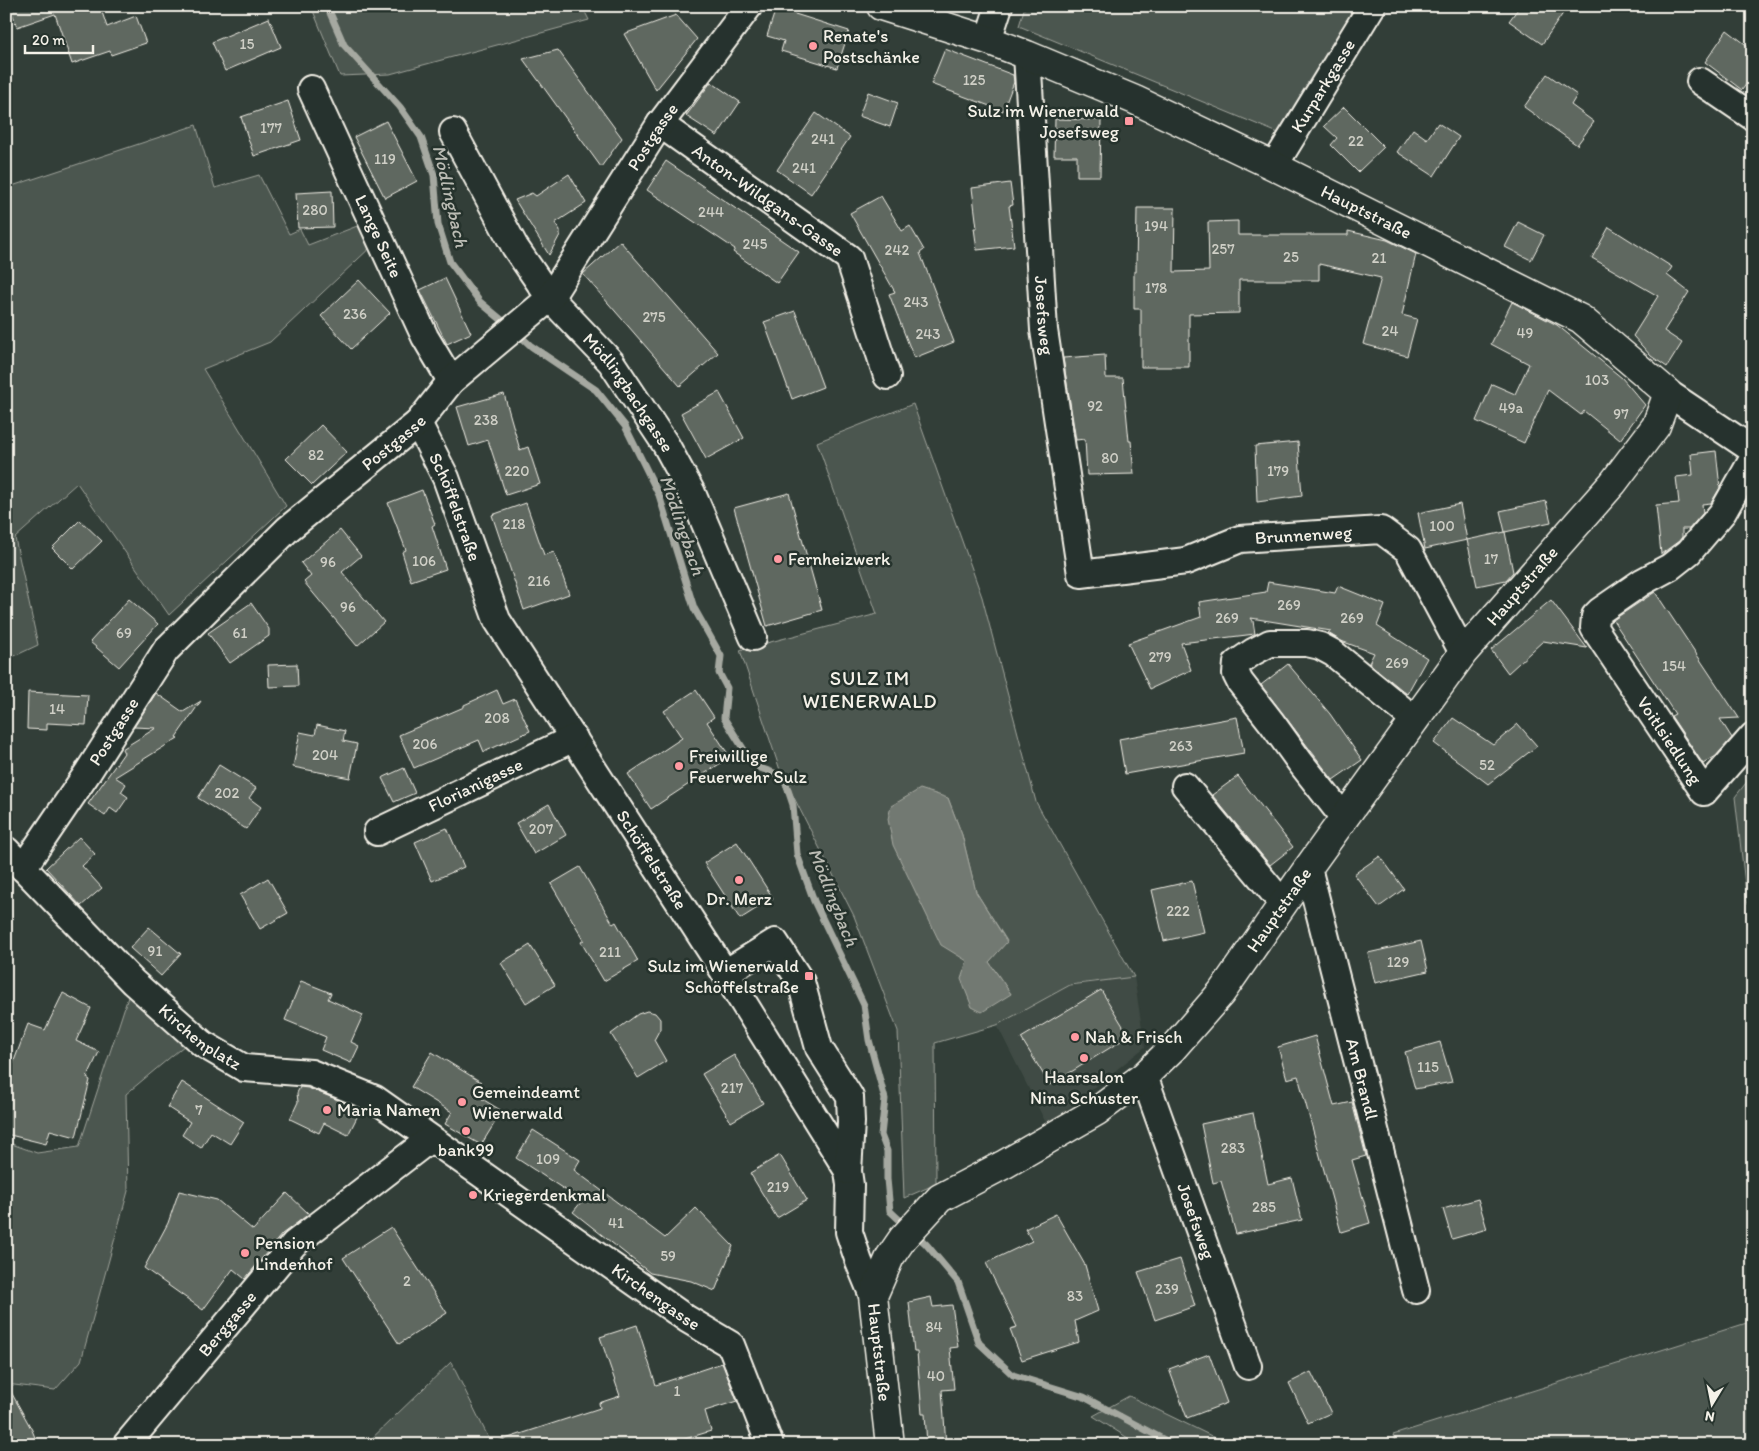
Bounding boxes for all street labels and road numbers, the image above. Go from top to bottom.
street label: Kurparkgasse [1286,35,1360,137]
street label: Postgasse [622,99,683,175]
street label: Anton-Wildgans-Gasse [688,139,848,261]
street label: Hauptstraße [1317,180,1415,244]
street label: Lange Seite [350,191,407,281]
street label: Josefsweg [1030,275,1059,357]
street label: Mödlingbachgasse [578,328,679,456]
street label: Postgasse [357,411,431,475]
street label: Schöffelstraße [424,449,486,564]
street label: Brunnenweg [1254,521,1354,549]
street label: Hauptstraße [1481,542,1563,630]
street label: Voitlsiedlung [1632,692,1707,789]
street label: Postgasse [84,693,144,770]
street label: Florianigasse [425,753,526,817]
street label: Schöffelstraße [612,806,692,914]
street label: Hauptstraße [1242,863,1316,957]
street label: Kirchenplatz [154,999,245,1075]
street label: Am Brandl [1341,1036,1383,1123]
street label: Josefsweg [1172,1180,1220,1263]
street label: Kirchengasse [607,1258,704,1335]
street label: Berggasse [193,1286,261,1361]
street label: Hauptstraße [863,1302,896,1403]

